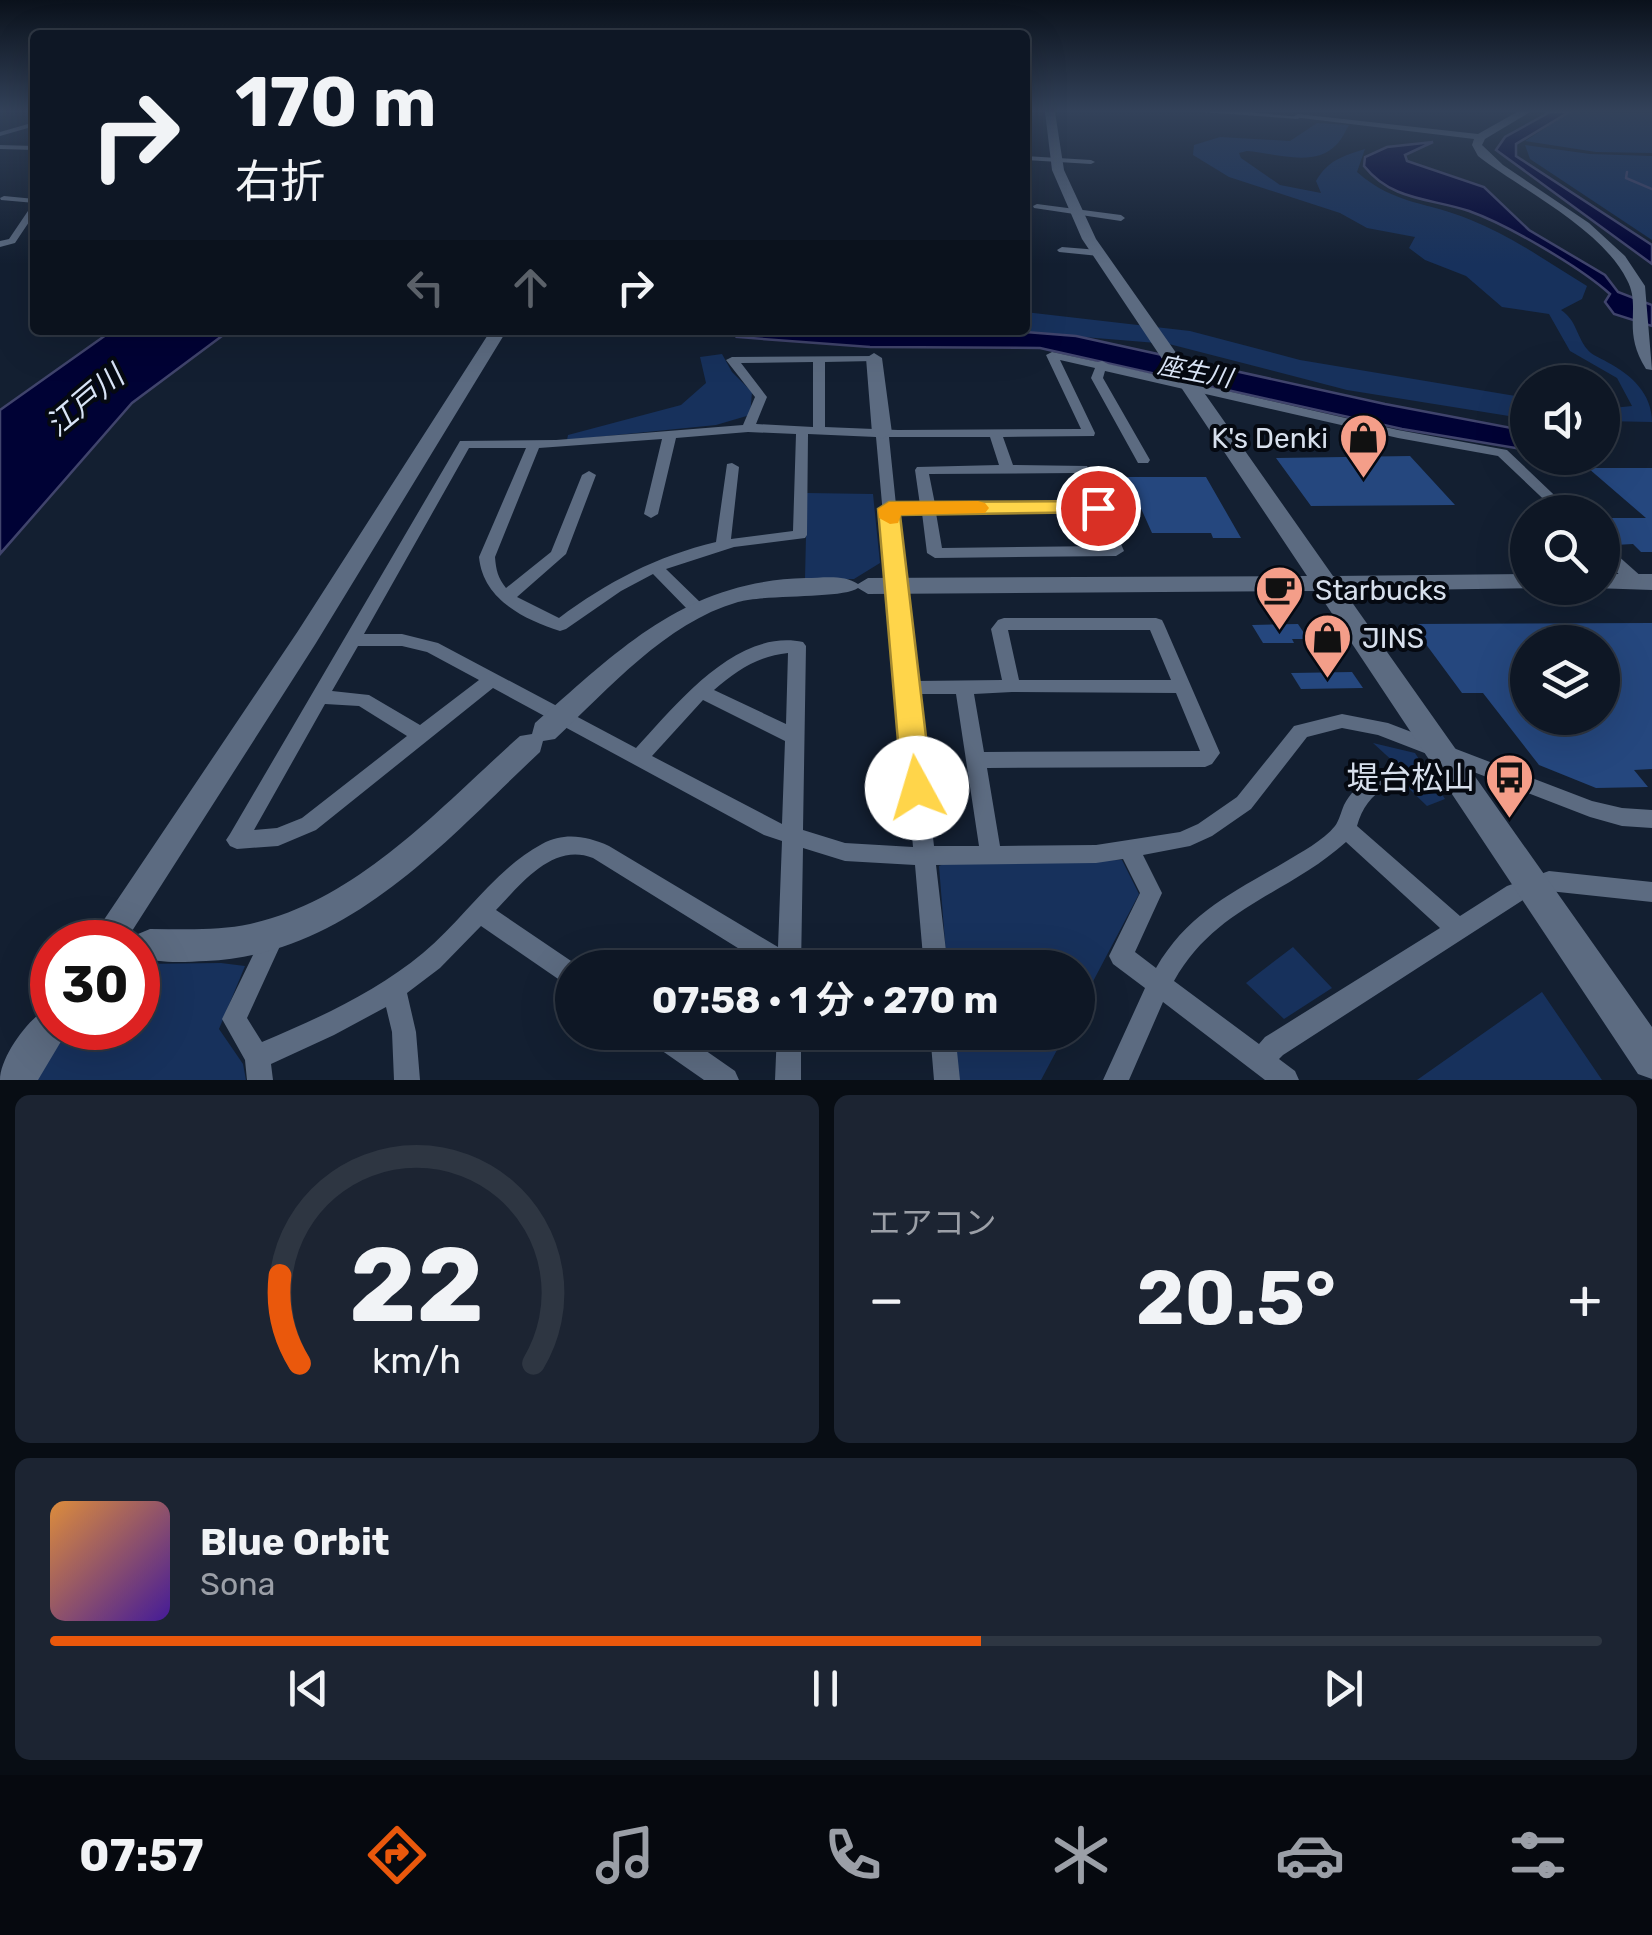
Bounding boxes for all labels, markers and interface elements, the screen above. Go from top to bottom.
text: 170 m [235,61,437,144]
icon: right [70,70,200,200]
text: 右折 [235,155,325,208]
icon: left [398,260,453,315]
icon: ahead [503,260,558,315]
icon: right [608,260,663,315]
water label: 座生川 [1155,350,1237,393]
water label: 江戸川 [39,356,133,444]
map controls [1510,365,1620,735]
button: sound [1510,365,1620,475]
shop icon: K's Denki [1337,412,1389,480]
place label: K's Denki [1211,422,1328,455]
pin [1056,466,1141,551]
icon: arrive [1071,481,1126,536]
button: search [1510,495,1620,605]
cafe icon: Starbucks [1254,564,1306,632]
place label: Starbucks [1315,574,1447,607]
shop icon: JINS [1301,612,1353,680]
place label: JINS [1362,622,1424,655]
button: layers [1510,625,1620,735]
position arrow [865,736,969,840]
bus stop icon: 堤台松山 [1484,752,1536,820]
place label: 堤台松山 [1347,759,1475,797]
speed limit sign: 30 [30,920,160,1050]
text: 07:58 · 1 分 · 270 m [652,977,998,1023]
text: エアコン [869,1204,997,1242]
text: 22 [349,1224,484,1347]
text: 20.5° [1136,1254,1336,1343]
text: − [869,1267,904,1332]
text: + [1568,1267,1602,1332]
text: km/h [372,1340,461,1382]
text: Blue Orbit [200,1519,390,1565]
text: Sona [200,1565,275,1603]
icon: previous [281,1661,336,1716]
icon: pause [798,1661,853,1716]
icon: next [1316,1661,1371,1716]
icon: directions [362,1820,432,1890]
icon: music [590,1820,660,1890]
icon: phone [818,1820,888,1890]
icon: climate [1046,1820,1116,1890]
icon: car [1275,1820,1345,1890]
icon: filters [1503,1820,1573,1890]
text: 07:57 [79,1829,204,1882]

